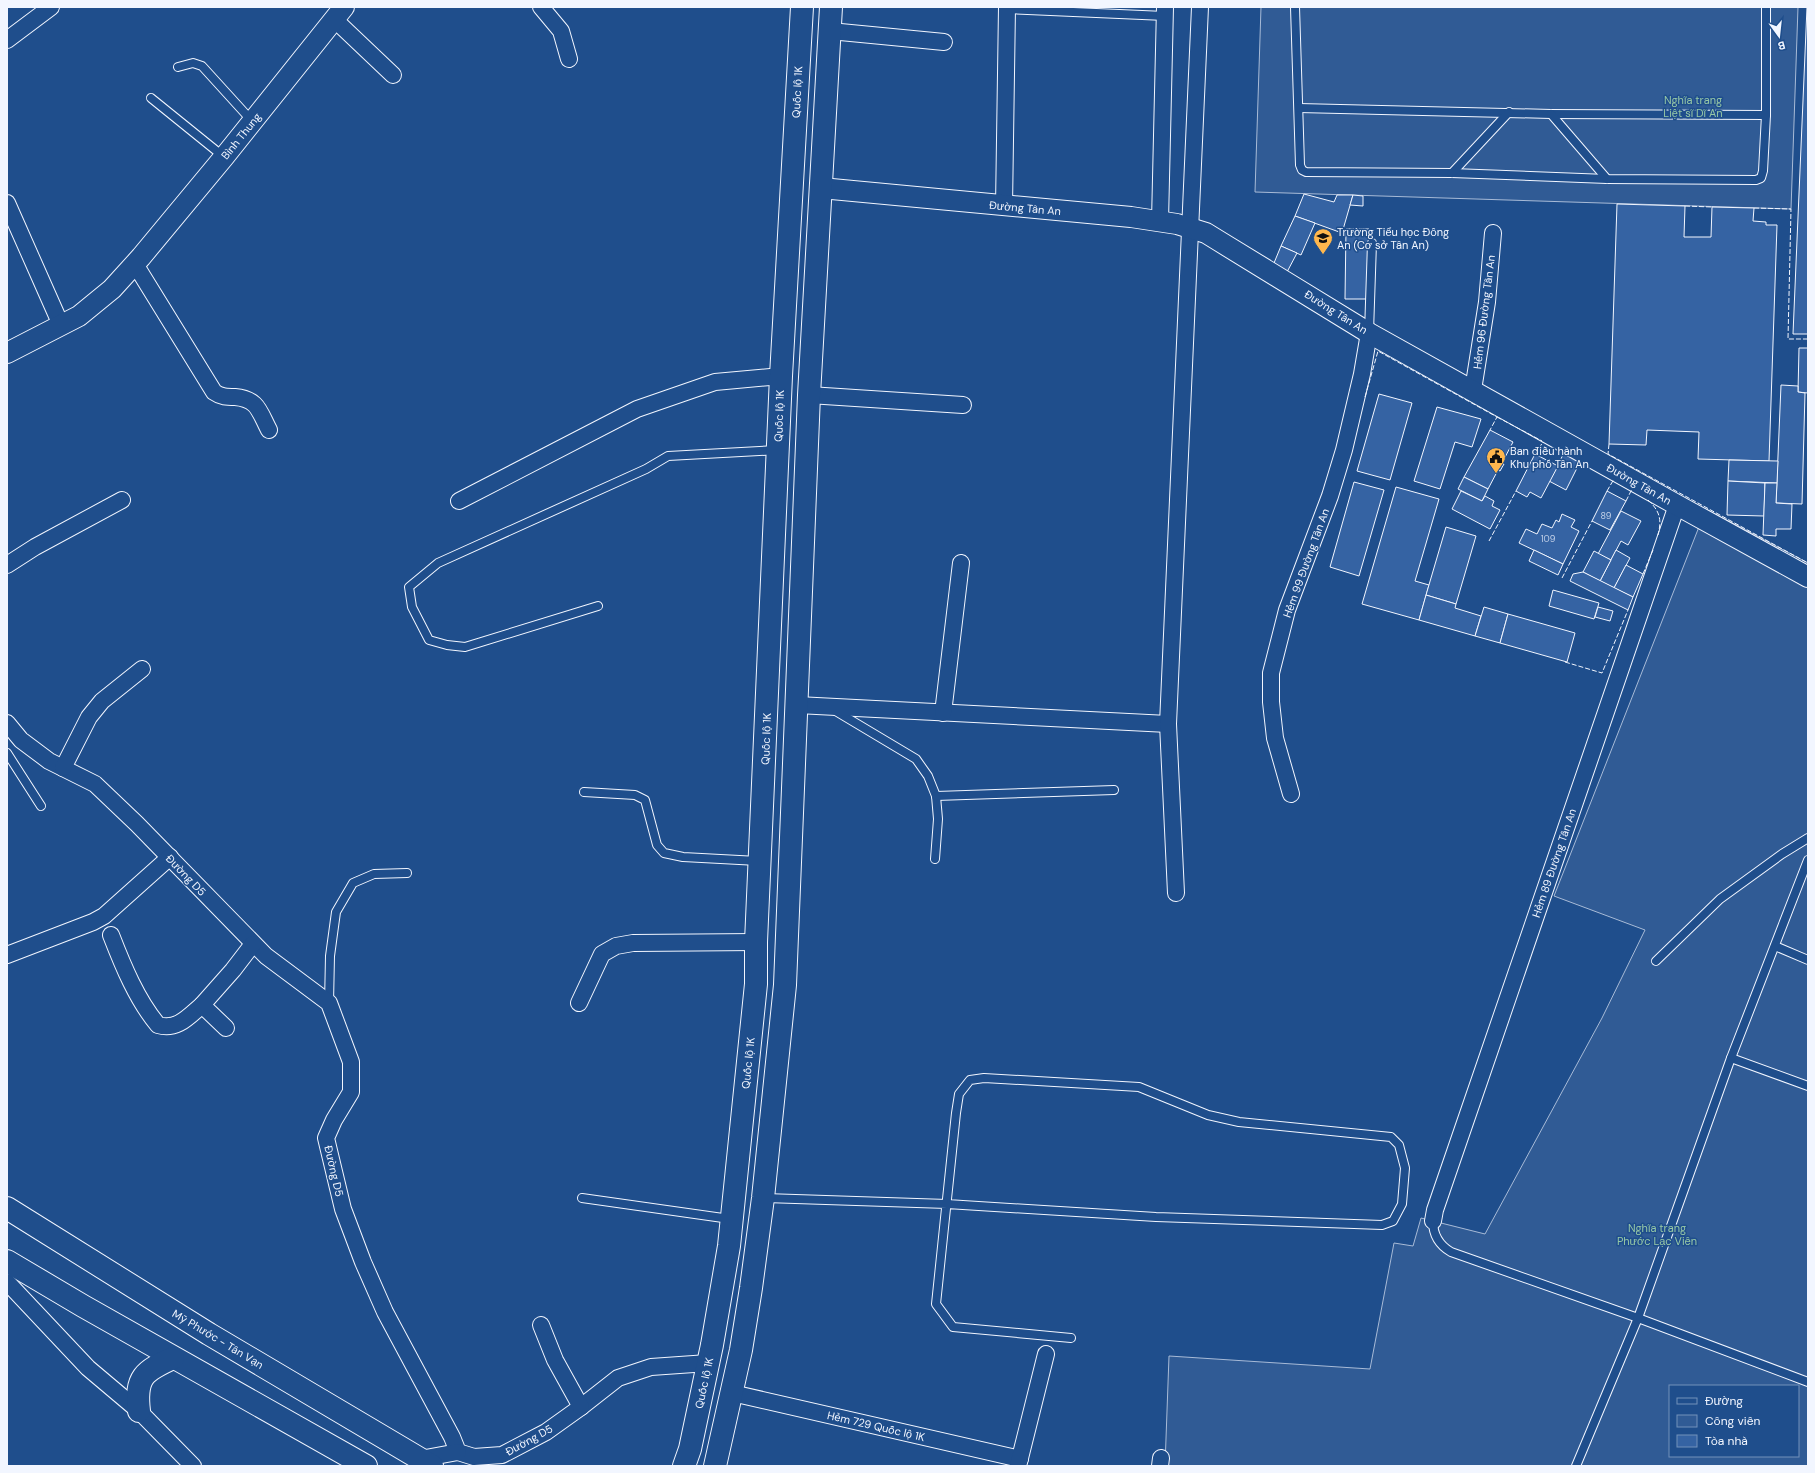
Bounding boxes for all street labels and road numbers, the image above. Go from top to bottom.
street label: Quốc lộ 1K [789,65,805,118]
street label: Bình Thung [218,110,264,162]
street label: Đường Tân An [989,198,1061,218]
street label: Hẻm 96 Đường Tân An [1470,254,1498,370]
street label: Đường Tân An [1302,287,1370,337]
street label: Quốc lộ 1K [771,389,787,442]
street label: Đường Tân An [1604,460,1674,508]
street label: Hẻm 99 Đường Tân An [1280,507,1332,619]
street label: Quốc lộ 1K [758,712,774,765]
street label: Hẻm 89 Đường Tân An [1529,807,1579,919]
street label: Đường D5 [163,851,209,899]
street label: Quốc lộ 1K [738,1036,758,1090]
street label: Đường D5 [321,1144,347,1198]
street label: Mỹ Phước - Tân Vạn [170,1306,266,1372]
street label: Quốc lộ 1K [692,1356,716,1410]
street label: Hẻm 729 Quốc lộ 1K [826,1408,927,1444]
street label: Đường D5 [503,1421,555,1459]

